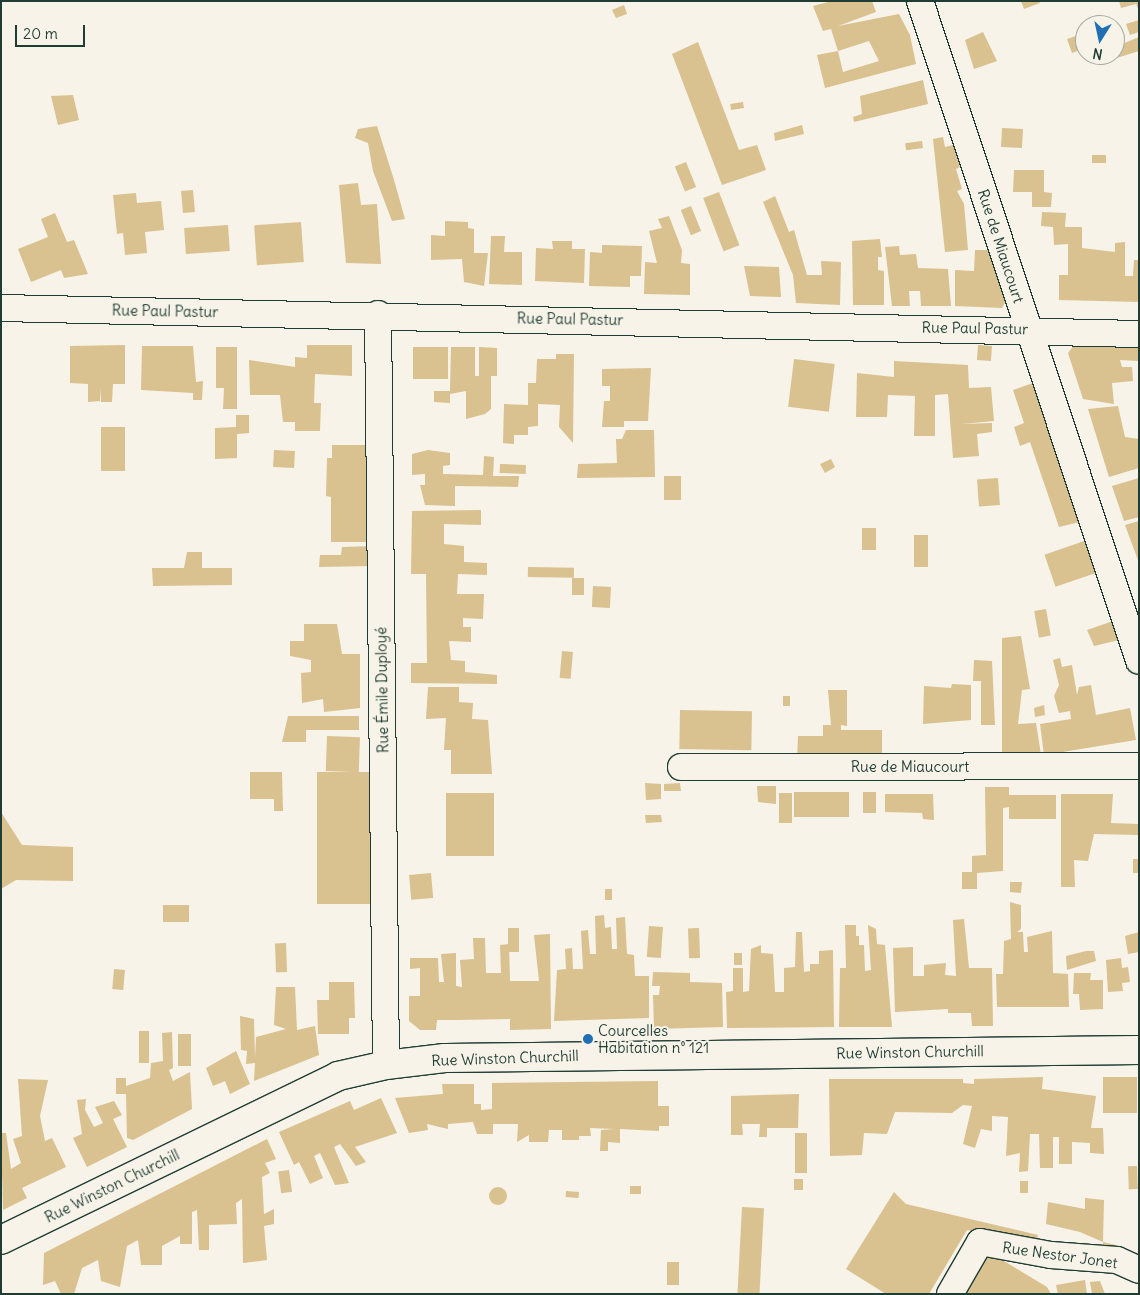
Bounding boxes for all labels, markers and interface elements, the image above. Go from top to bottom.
scale bar [18,15,88,47]
north arrow [1075,15,1125,65]
text: 20 m [23,24,58,43]
text: N [1091,44,1104,63]
street label: Rue de Miaucourt [974,187,1028,305]
street label: Rue Paul Pastur [112,301,218,321]
street label: Rue Paul Pastur [517,309,623,329]
street label: Rue Paul Pastur [922,318,1028,338]
street label: Rue Émile Duployé [372,627,392,753]
street label: Rue de Miaucourt [851,758,969,776]
place label: Courcelles Habitation n° 121 [598,1021,709,1056]
marker: Courcelles Habitation n° 121 [582,1033,594,1045]
street label: Rue Winston Churchill [836,1042,984,1062]
street label: Rue Winston Churchill [431,1046,579,1070]
street label: Rue Winston Churchill [42,1146,182,1226]
street label: Rue Nestor Jonet [1001,1238,1119,1272]

